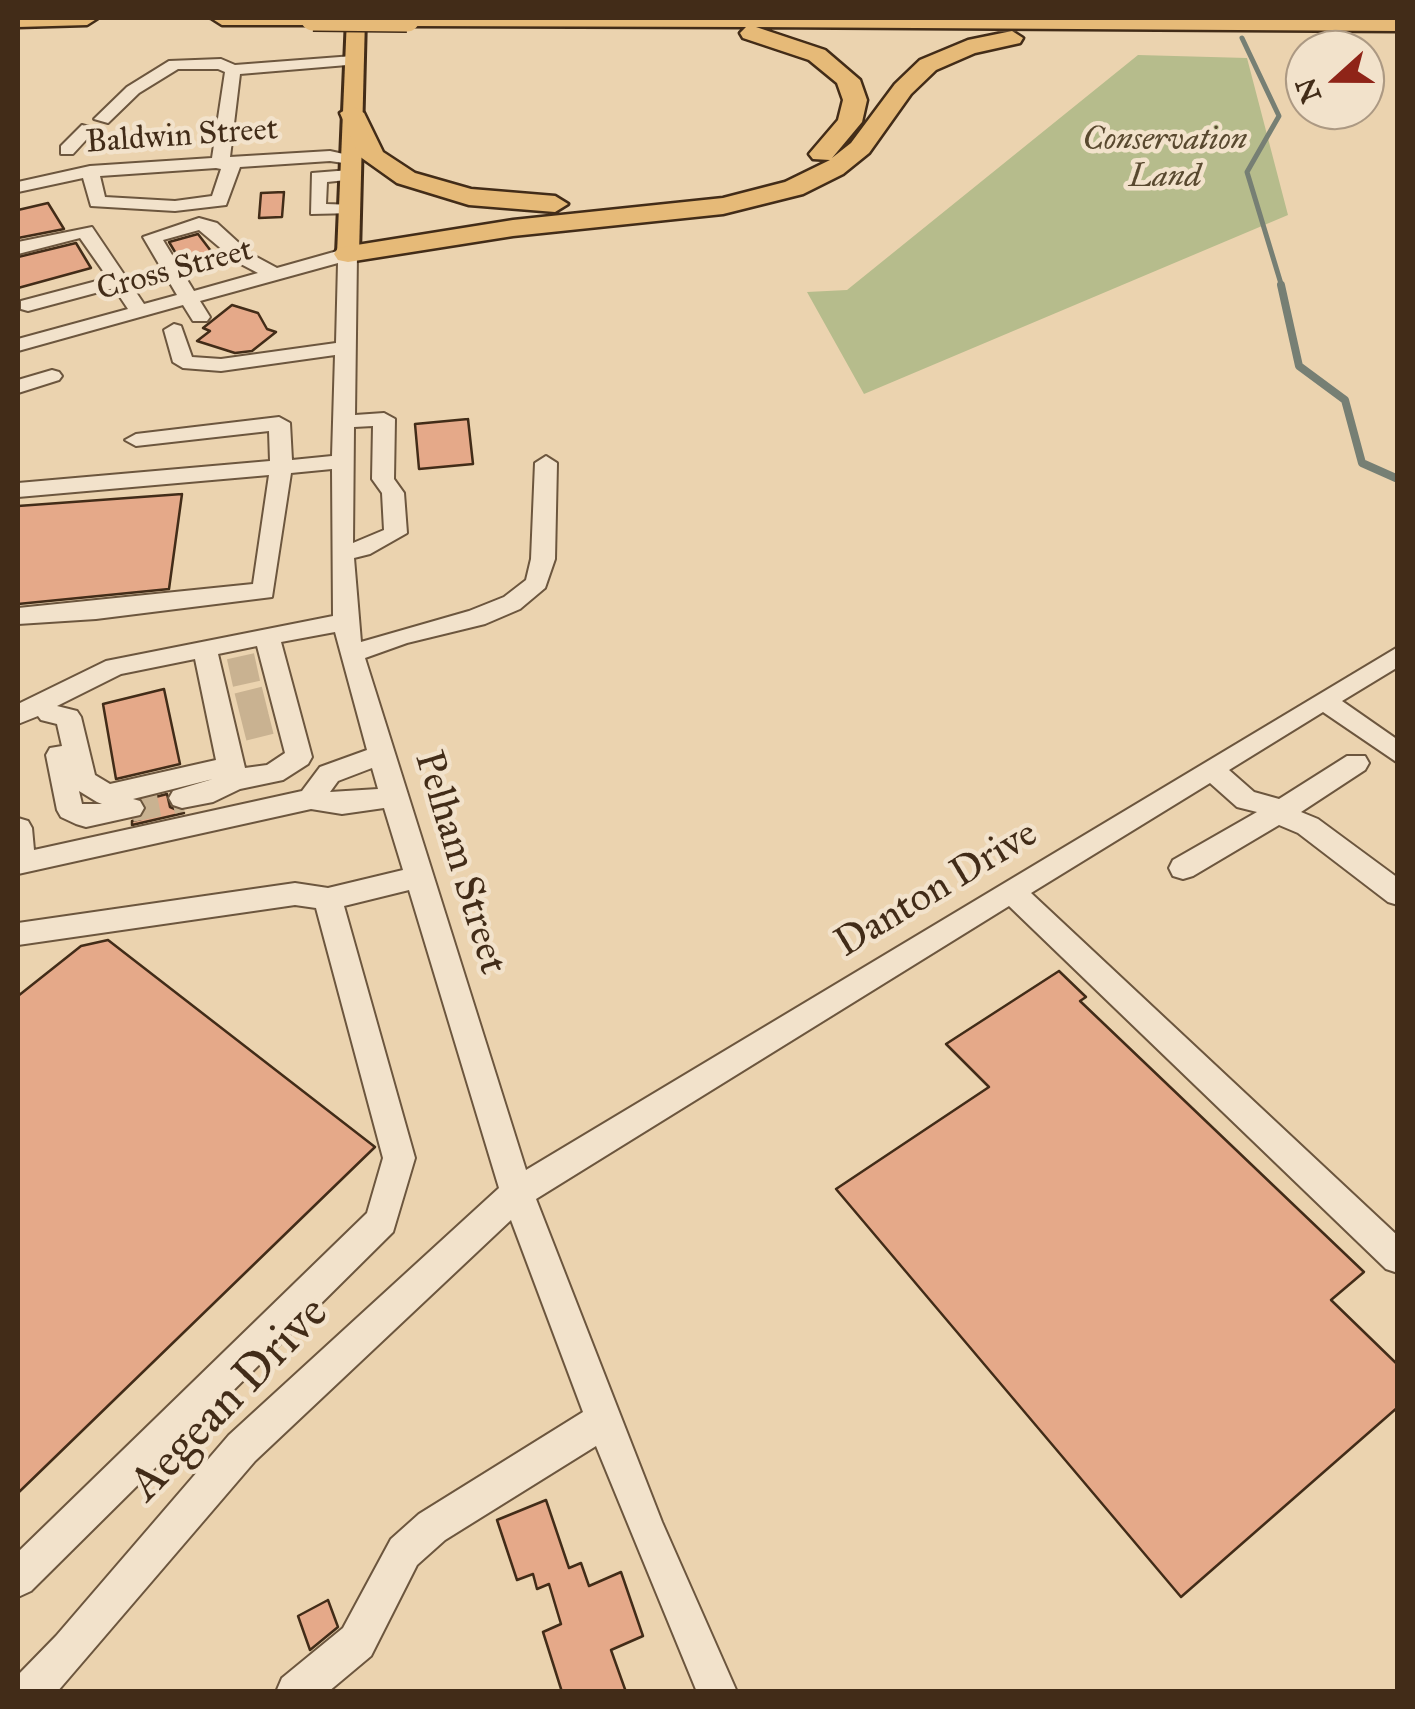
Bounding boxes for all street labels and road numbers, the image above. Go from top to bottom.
street label: Baldwin Street [85,111,279,163]
street label: Cross Street [93,232,257,310]
street label: Pelham Street [402,746,516,980]
street label: Danton Drive [827,811,1047,969]
street label: Aegean Drive [118,1286,342,1514]

